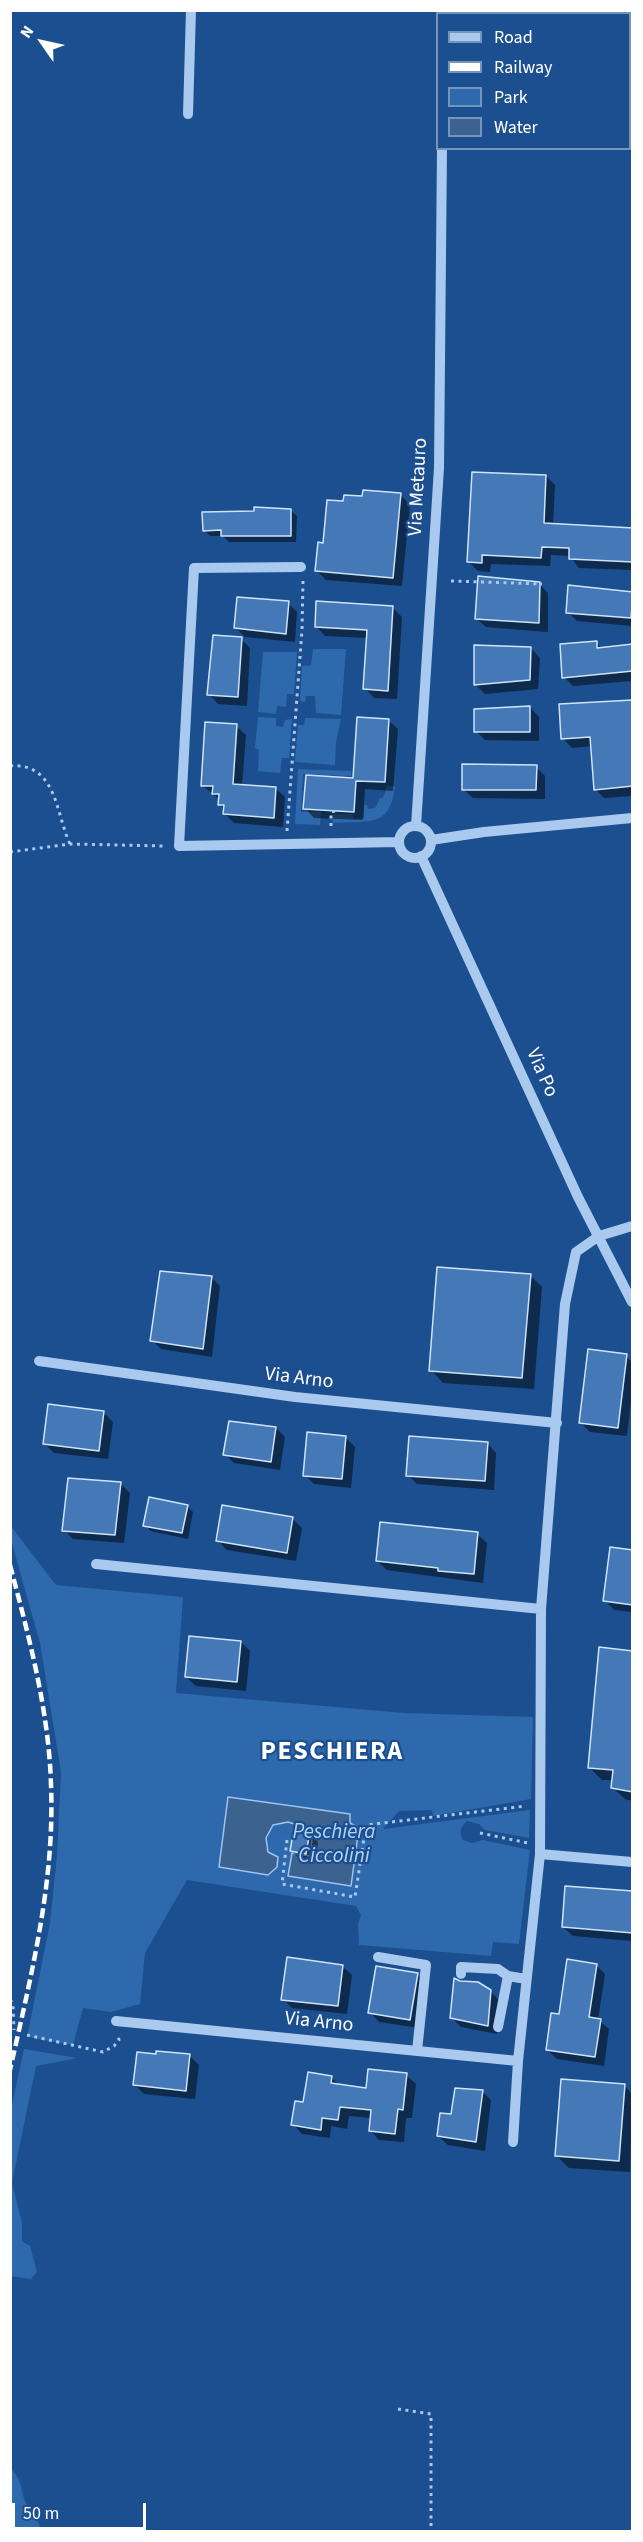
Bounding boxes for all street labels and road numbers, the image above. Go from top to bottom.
street label: Via Metauro [404,437,434,537]
street label: Via Po [520,1045,562,1101]
street label: Via Arno [263,1363,335,1395]
street label: Via Arno [283,2007,355,2039]

